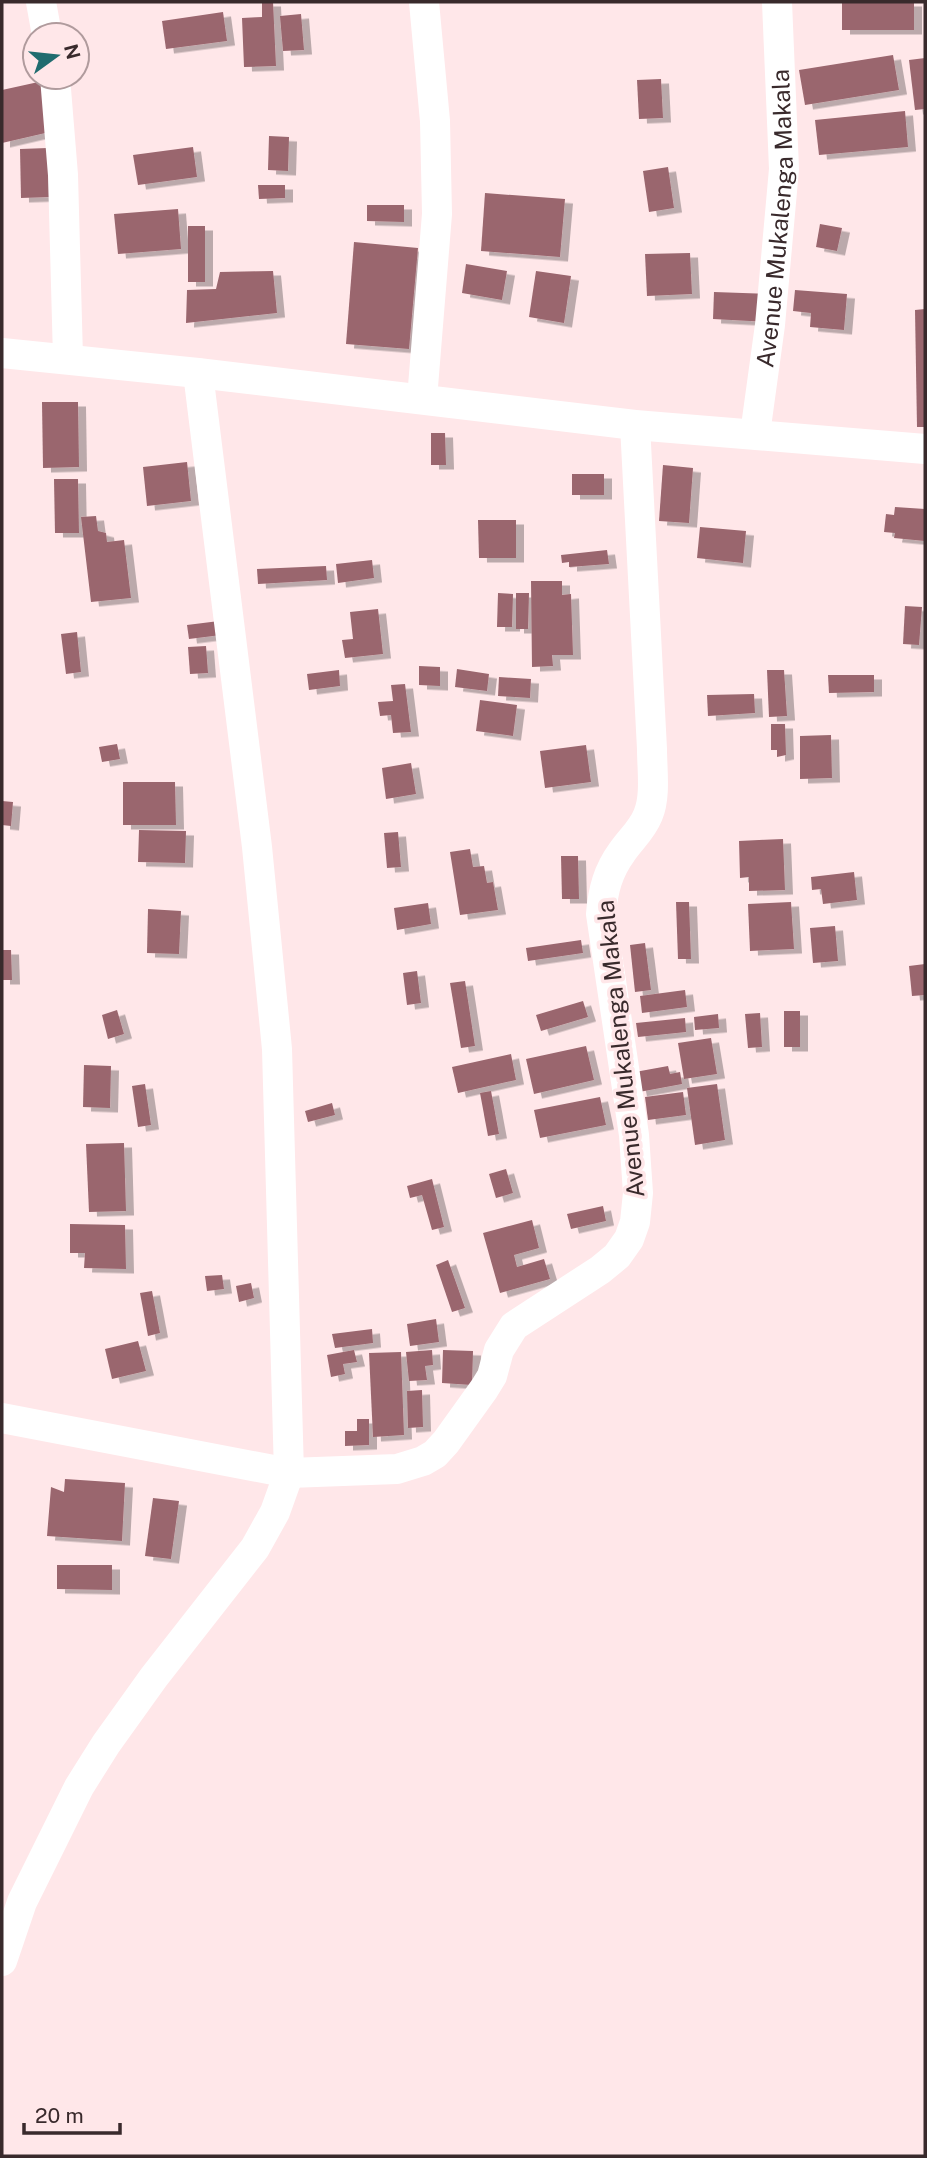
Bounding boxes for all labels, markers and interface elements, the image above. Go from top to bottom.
north arrow [21,21,91,91]
text: N [60,42,85,62]
street label: Avenue Mukalenga Makala [750,69,798,369]
street label: Avenue Mukalenga Makala [590,899,650,1199]
scale bar [24,2092,121,2136]
text: 20 m [35,2103,84,2128]

